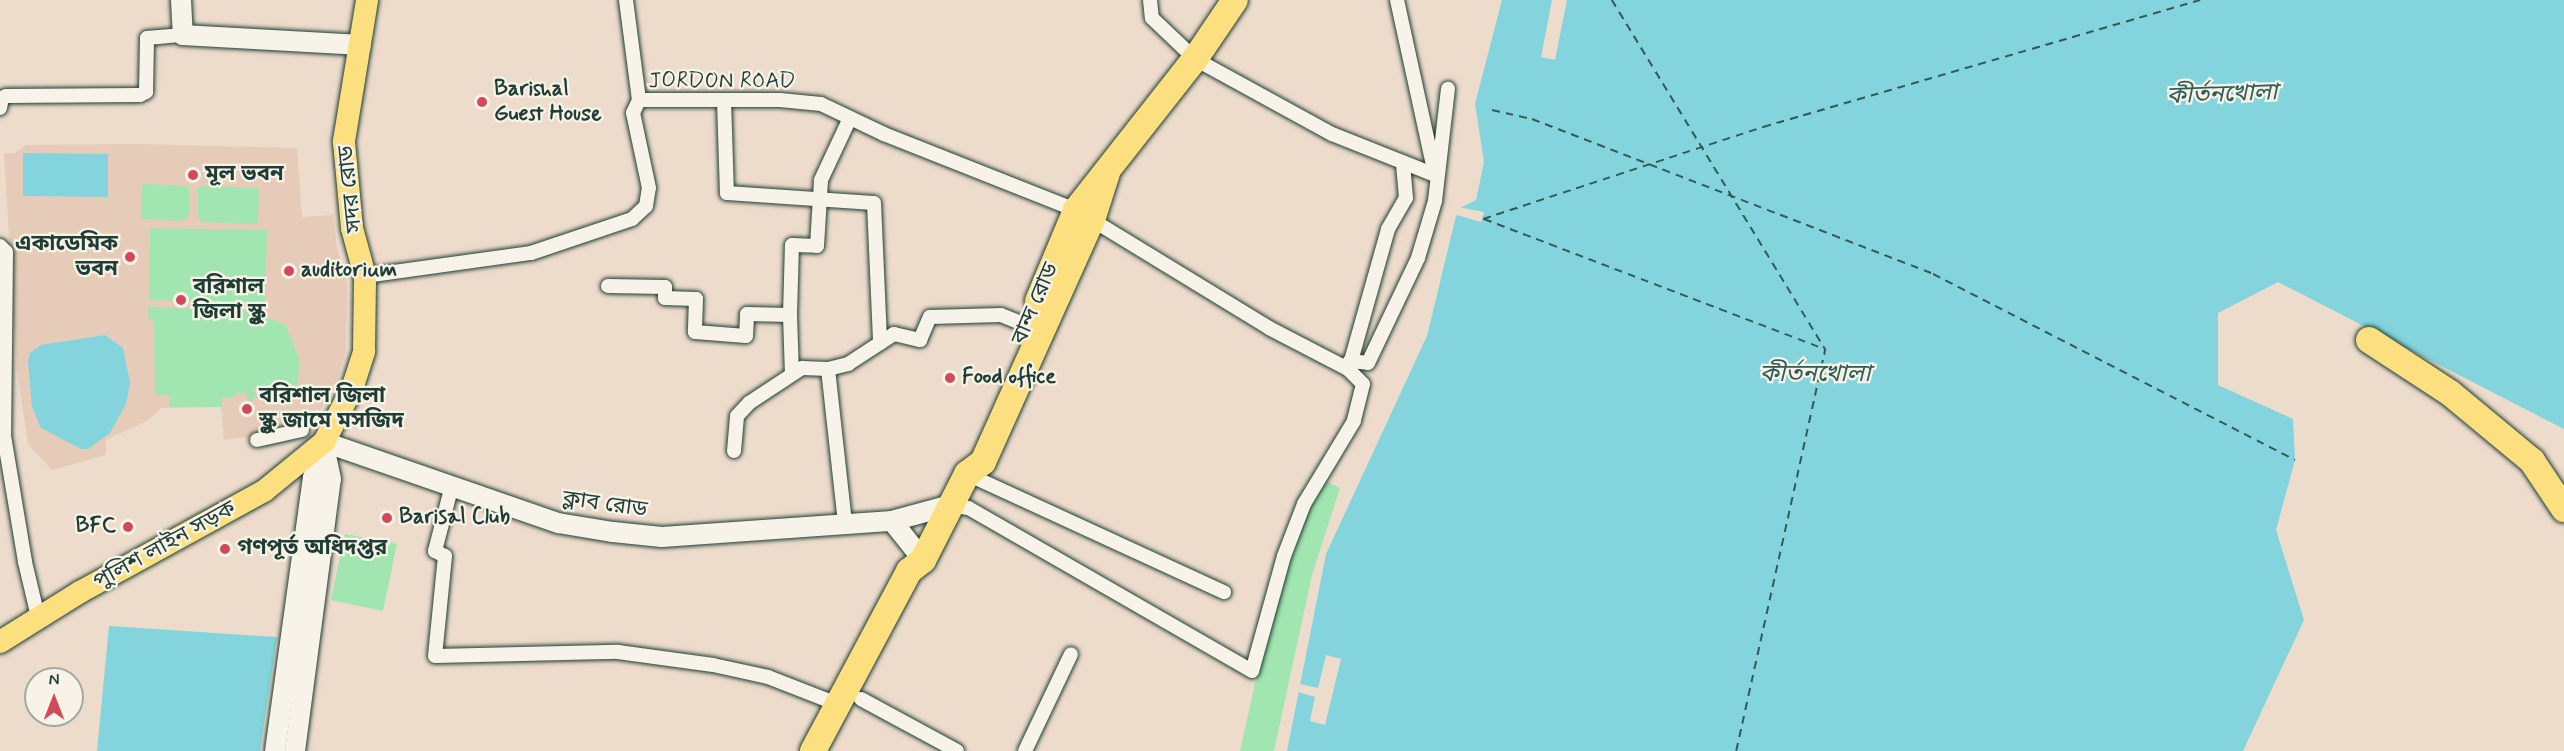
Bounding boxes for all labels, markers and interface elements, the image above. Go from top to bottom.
street label: JORDON ROAD [649,69,795,95]
place label: Barishal Guest House [494,76,602,128]
water label: কীর্তনখোলা [2166,79,2278,111]
marker: Barishal Guest House [475,95,489,109]
street label: সদর রোড [333,144,369,234]
place label: মূল ভবন [205,162,284,188]
marker: মূল ভবন [186,168,200,182]
place label: একাডেমিক ভবন [15,231,118,282]
marker: একাডেমিক ভবন [123,250,137,264]
place label: auditorium [301,258,397,284]
street label: বান্দ রোড [1007,259,1065,349]
marker: auditorium [282,264,296,278]
place label: বরিশাল জিলা স্কুল [193,274,266,326]
marker: বরিশাল জিলা স্কুল [174,293,188,307]
water label: কীর্তনখোলা [1759,361,1871,389]
place label: Food office [962,365,1058,391]
marker: Food office [943,371,957,385]
place label: বরিশাল জিলা স্কুল জামে মসজিদ [259,383,404,434]
marker: বরিশাল জিলা স্কুল জামে মসজিদ [240,402,254,416]
street label: ক্লাব রোড [561,486,649,524]
street label: পুলিশ লাইন সড়ক [89,496,241,596]
place label: Barisal Club [399,505,515,531]
marker: Barisal Club [380,511,394,525]
place label: BFC [75,514,116,540]
marker: BFC [121,520,135,534]
place label: গণপূর্ত অধিদপ্তর [237,536,387,562]
marker: গণপূর্ত অধিদপ্তর [218,542,232,556]
north arrow [24,667,84,727]
text: N [49,670,59,691]

